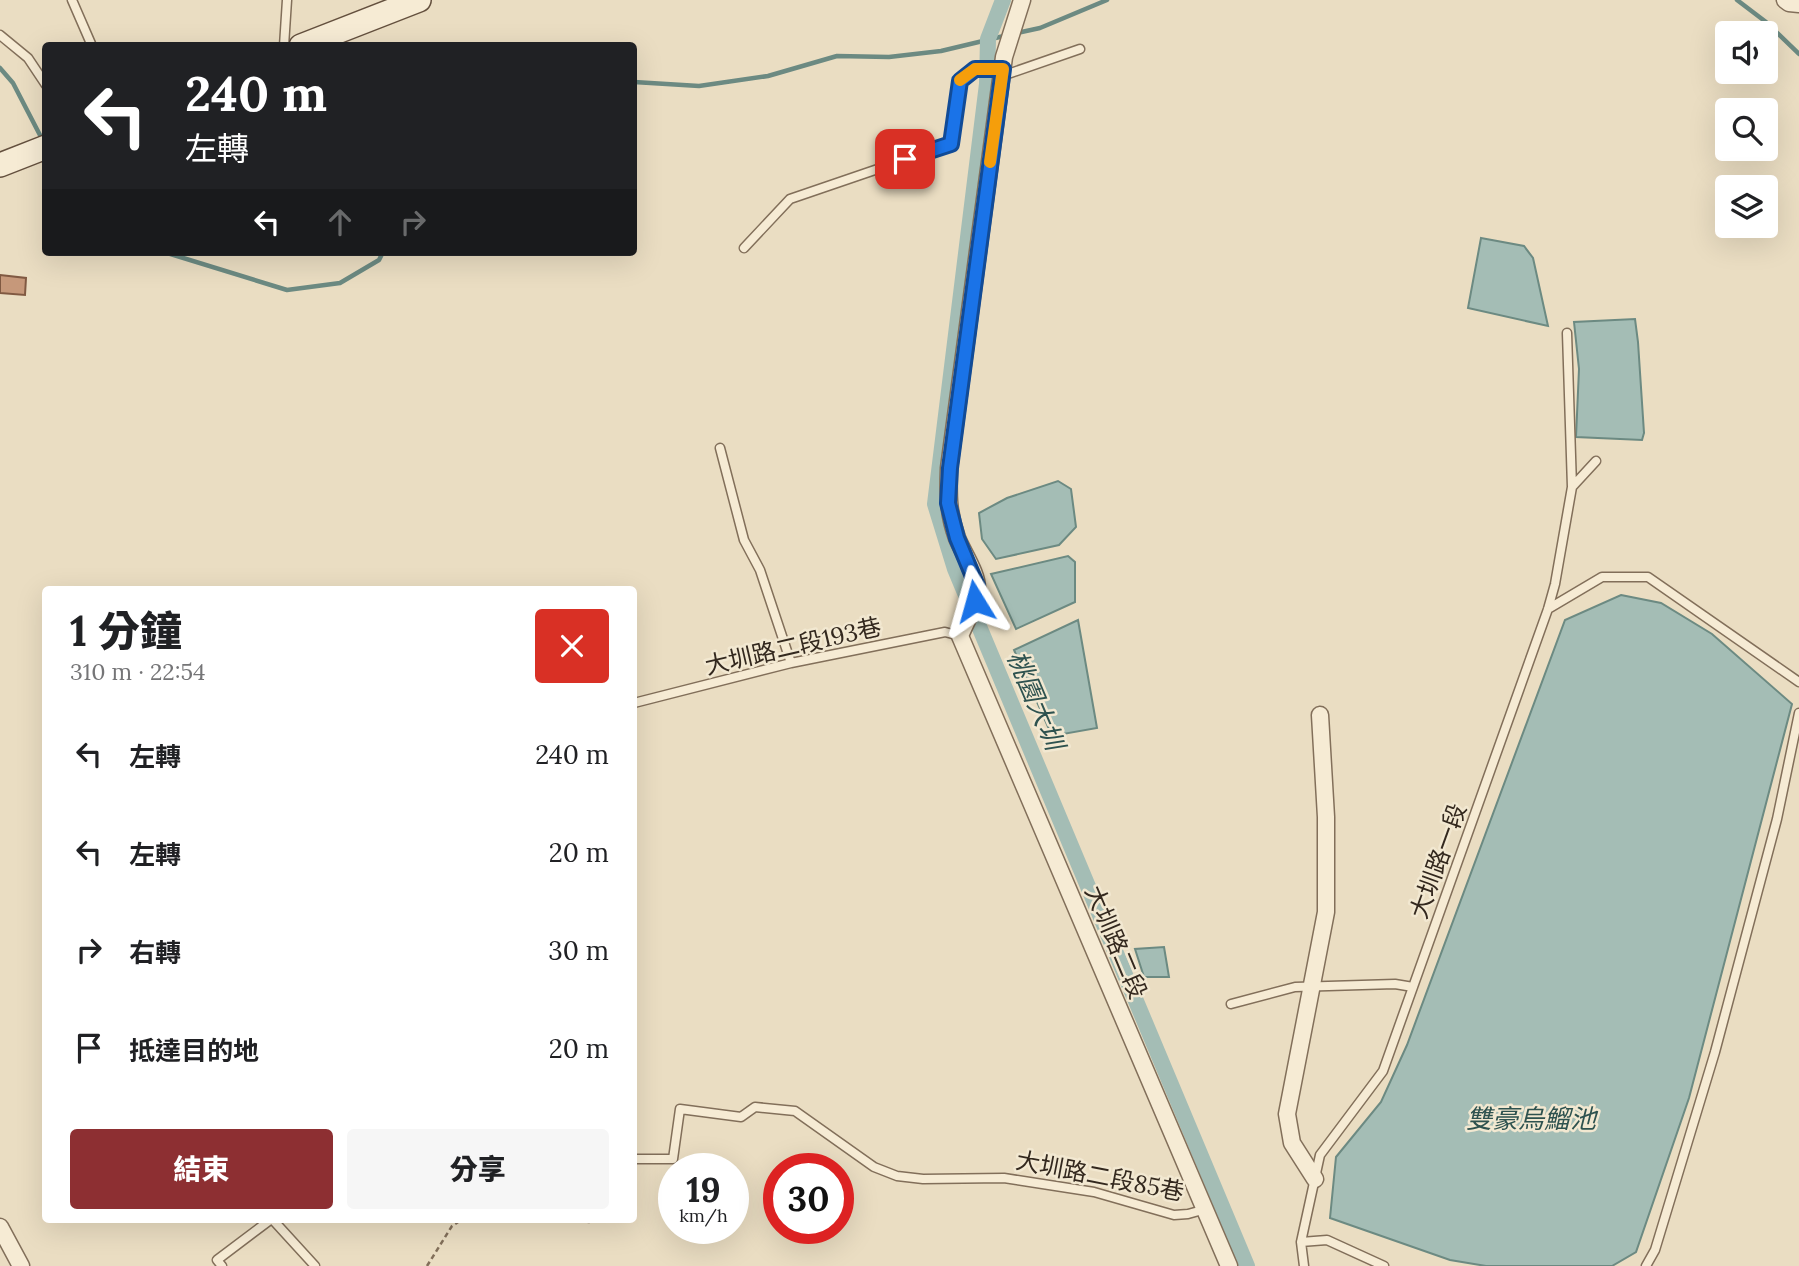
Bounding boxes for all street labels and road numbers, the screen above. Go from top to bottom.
street label: 大圳路二段193巷 [702,611,884,681]
street label: 大圳路一段 [1403,799,1473,923]
street label: 大圳路二段 [1078,881,1154,1003]
street label: 大圳路二段85巷 [1013,1145,1187,1207]

